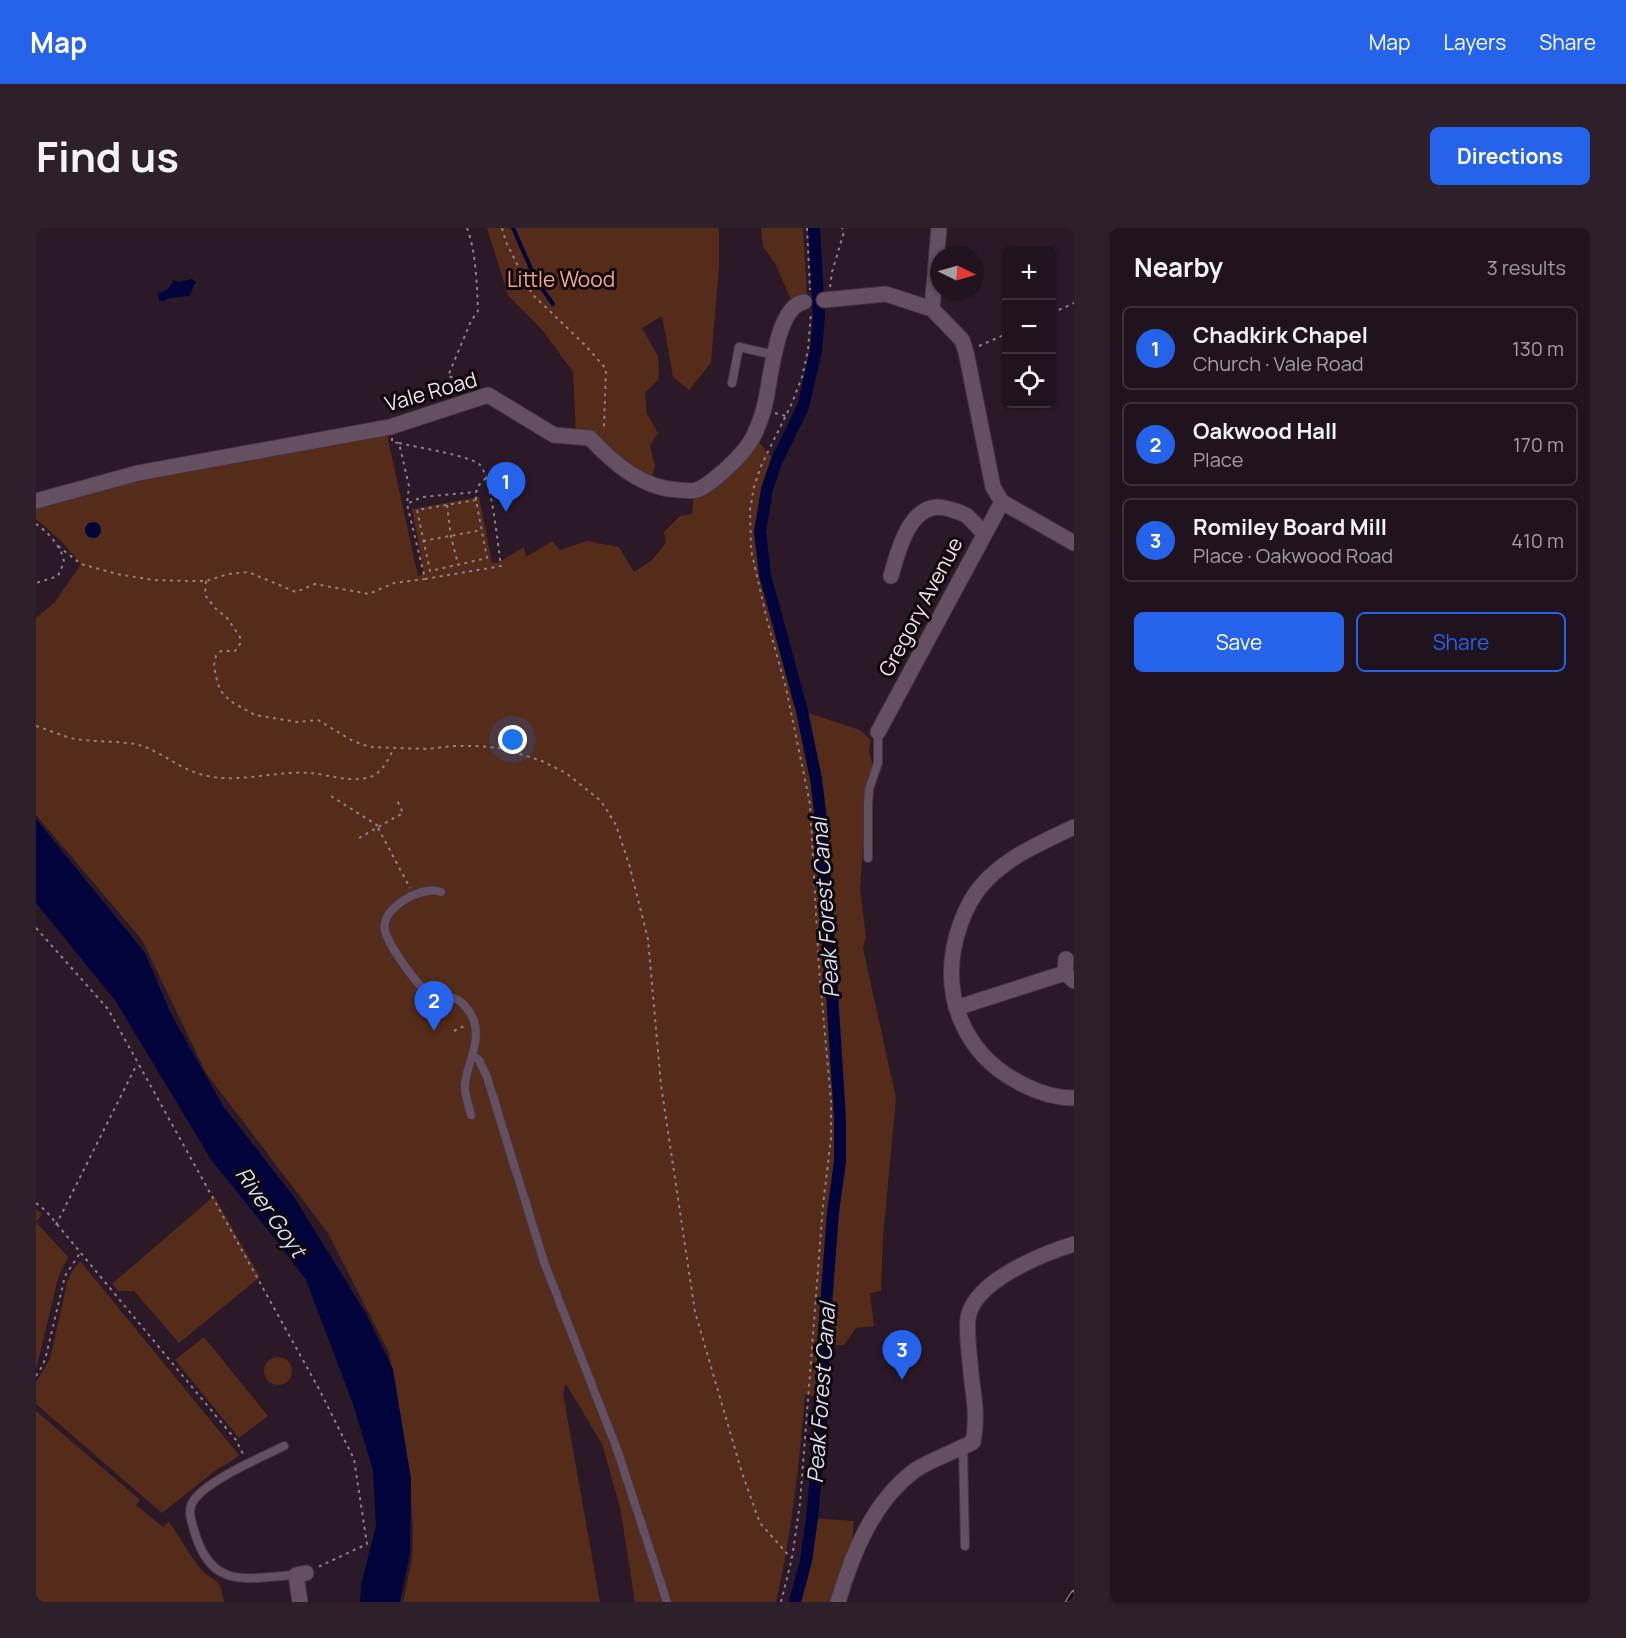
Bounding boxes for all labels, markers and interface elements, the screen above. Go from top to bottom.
text: Map [30,23,87,61]
text: Map [1369,28,1410,56]
text: Layers [1443,28,1506,56]
text: Share [1539,28,1596,56]
text: Find us [36,127,179,185]
button: Directions [1430,127,1590,185]
north arrow [930,246,984,300]
map controls [1002,246,1056,408]
button: + [1002,246,1056,300]
text: Nearby [1134,249,1223,285]
text: 3 results [1487,254,1566,281]
park label: Little Wood [507,265,615,293]
button: − [1002,300,1056,354]
text: Chadkirk Chapel [1193,320,1368,350]
text: 1 [1151,335,1160,362]
text: 130 m [1512,335,1564,362]
text: Church · Vale Road [1193,350,1364,377]
button: locate [1002,354,1056,408]
street label: Vale Road [381,365,480,418]
text: Oakwood Hall [1193,416,1337,446]
text: 2 [1150,431,1161,458]
text: 170 m [1513,431,1564,458]
text: Place [1193,446,1243,473]
pin: 1 [486,462,526,512]
text: Romiley Board Mill [1193,512,1387,542]
text: 3 [1150,527,1161,554]
text: 410 m [1511,527,1564,554]
street label: Gregory Avenue [872,532,969,681]
text: Place · Oakwood Road [1193,542,1393,569]
button: Save [1134,612,1344,672]
button: Share [1356,612,1566,672]
your location [498,725,527,754]
water label: Peak Forest Canal [804,814,846,999]
pin: 2 [414,982,454,1031]
water label: River Goyt [229,1161,314,1265]
water label: Peak Forest Canal [800,1299,842,1484]
pin: 3 [882,1330,922,1380]

